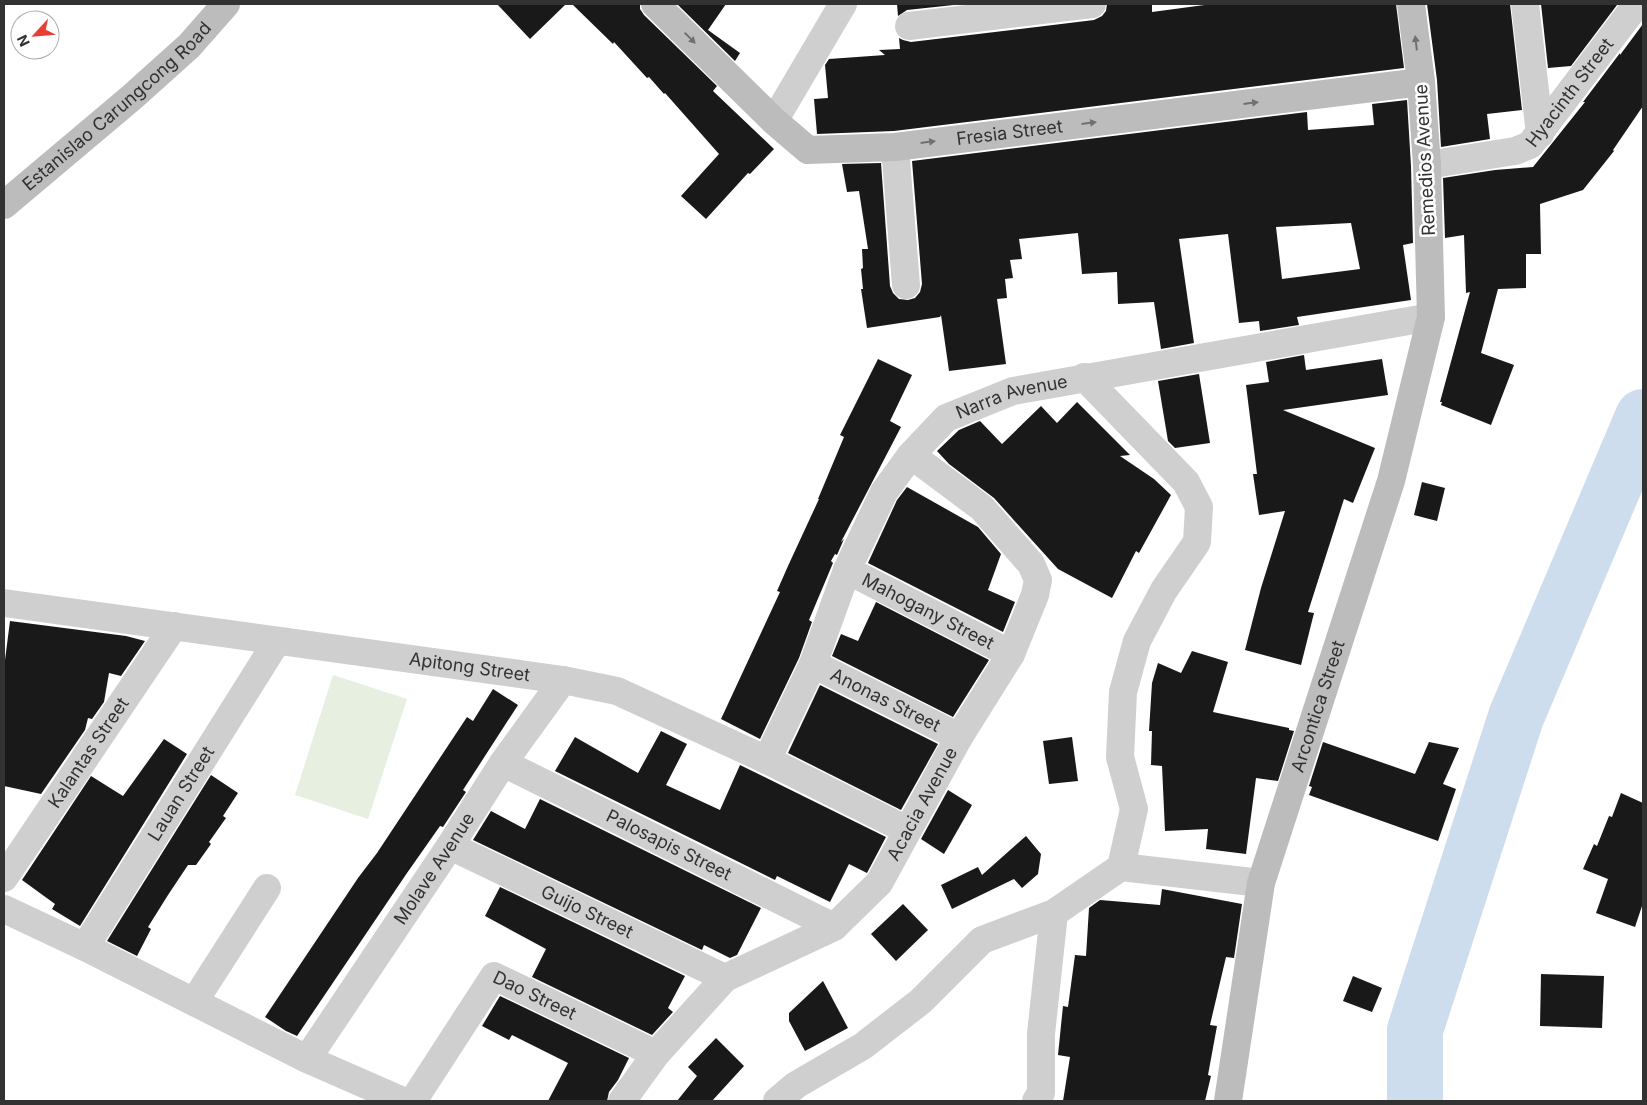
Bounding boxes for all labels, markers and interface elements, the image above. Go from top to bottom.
north arrow [10,10,60,60]
street label: Estanislao Carungcong Road [18,17,215,195]
text: N [13,32,33,49]
one-way arrow [684,32,696,44]
one-way arrow [1412,34,1420,50]
street label: Hyacinth Street [1521,34,1617,151]
street label: Remedios Avenue [1410,84,1439,236]
one-way arrow [1243,99,1259,107]
street label: Fresia Street [955,115,1064,149]
one-way arrow [1082,119,1098,127]
one-way arrow [920,138,936,146]
street label: Narra Avenue [953,371,1069,423]
street label: Mahogany Street [859,569,998,654]
street label: Arcontica Street [1286,638,1349,775]
street label: Apitong Street [408,648,532,685]
street label: Anonas Street [827,664,944,736]
street label: Kalantas Street [43,693,133,812]
street label: Lauan Street [143,742,218,845]
street label: Acacia Avenue [882,743,961,864]
street label: Palosapis Street [603,805,735,885]
street label: Molave Avenue [389,809,479,928]
street label: Guijo Street [538,880,637,942]
street label: Dao Street [490,966,580,1024]

